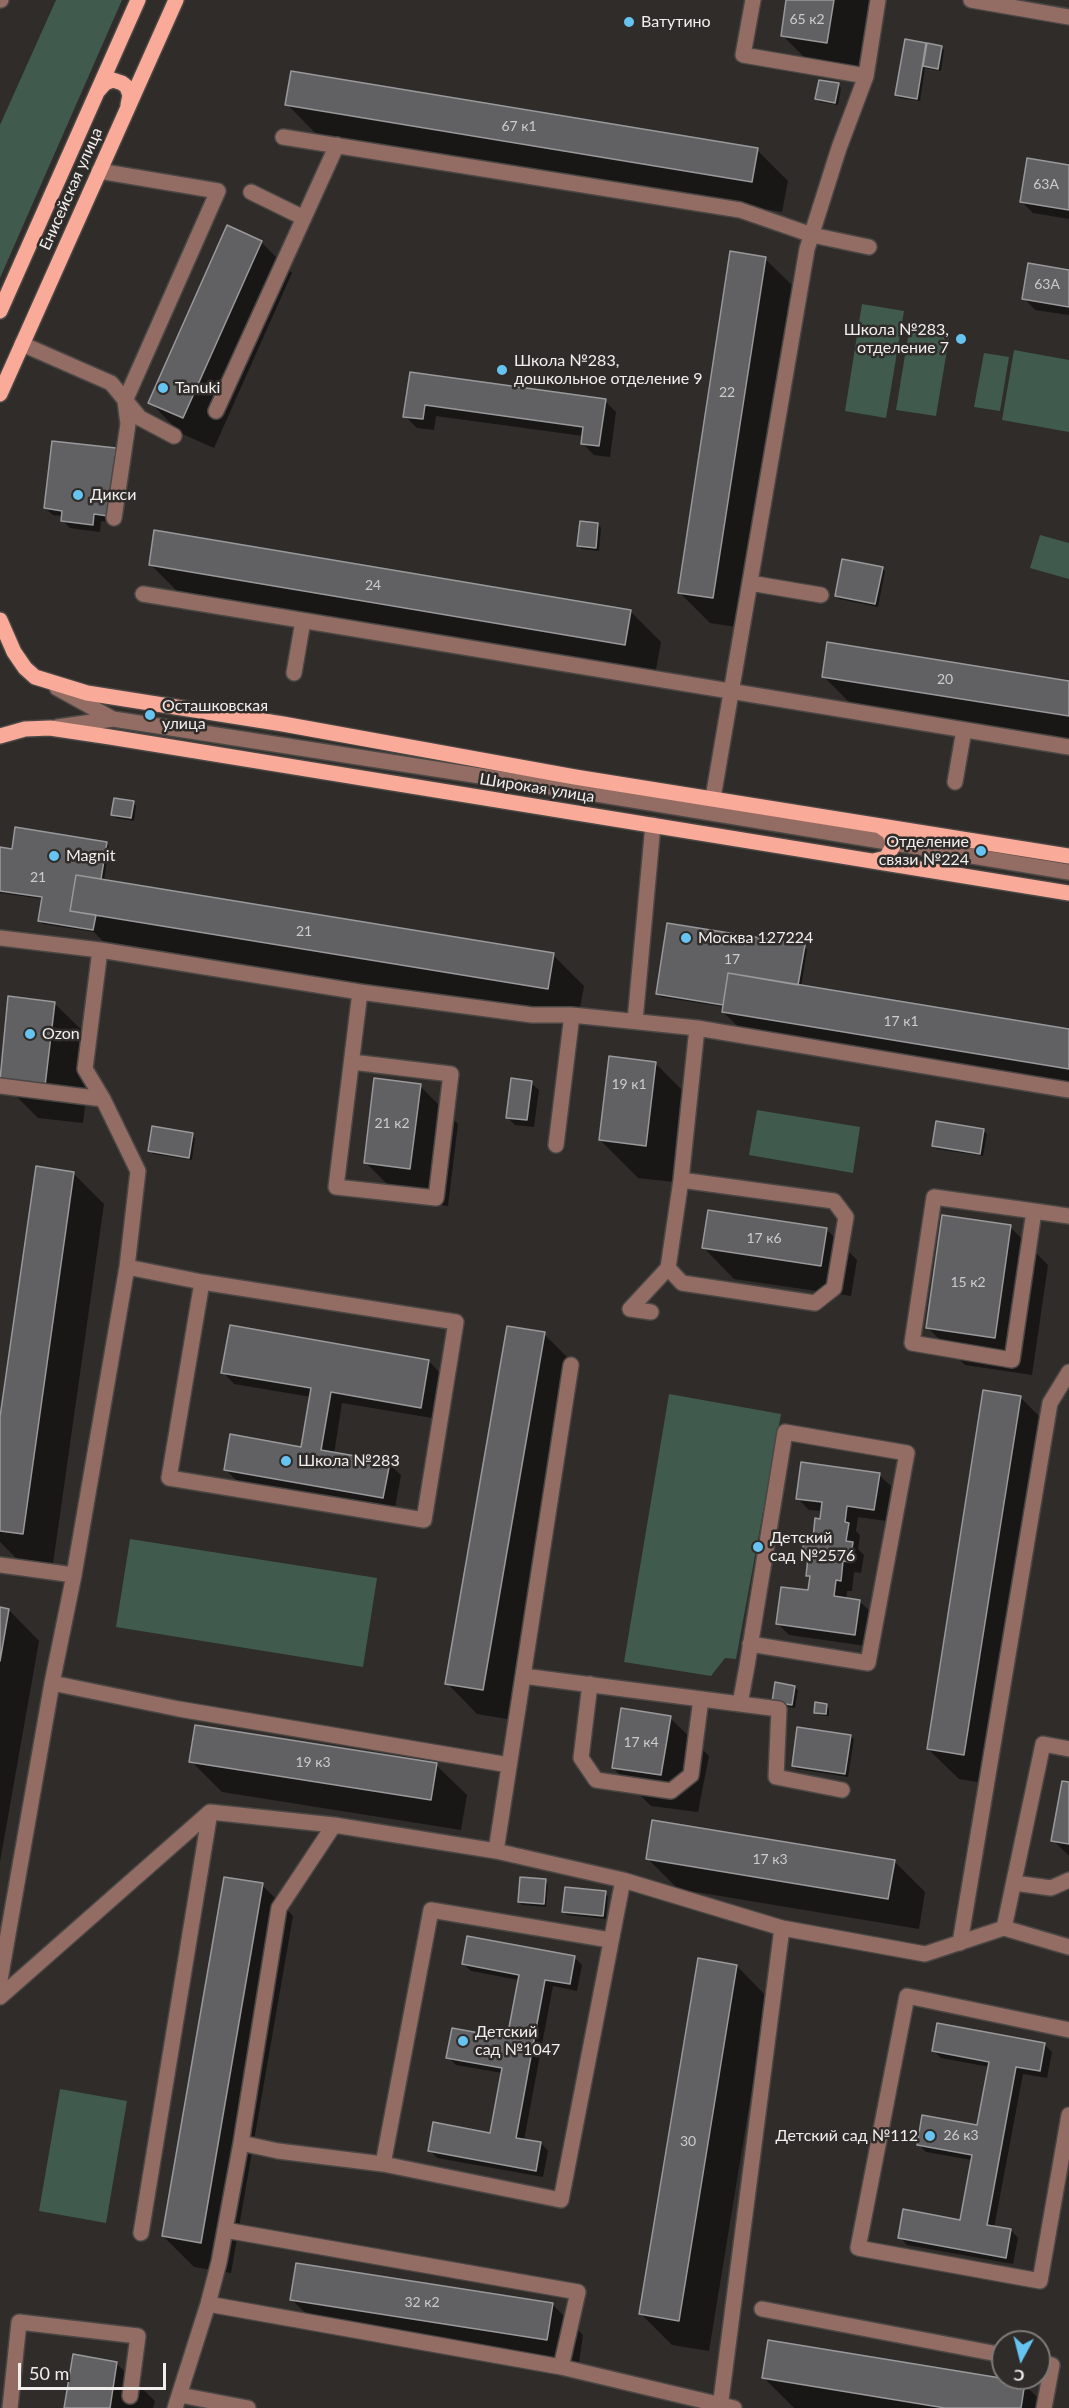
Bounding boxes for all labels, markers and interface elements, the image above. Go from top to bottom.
house number: 65 к2 [789,11,825,27]
place label: Ватутино [641,12,711,32]
marker: Ватутино [622,15,636,29]
house number: 67 к1 [501,118,537,134]
street label: Енисейская улица [35,125,107,253]
house number: 63А [1033,176,1059,192]
house number: 63А [1034,276,1060,292]
place label: Школа №283, отделение 7 [844,320,949,358]
marker: Школа №283, отделение 7 [954,332,968,346]
place label: Школа №283, дошкольное отделение 9 [514,351,702,389]
marker: Школа №283, дошкольное отделение 9 [495,363,509,377]
place label: Tanuki [175,378,220,398]
marker: Tanuki [156,381,170,395]
house number: 22 [719,384,735,400]
place label: Дикси [90,485,136,505]
marker: Дикси [71,488,85,502]
house number: 24 [365,577,381,593]
house number: 20 [937,671,953,687]
place label: Осташковская улица [162,696,268,734]
marker: Осташковская улица [143,708,157,722]
street label: Широкая улица [478,769,596,807]
place label: Отделение связи №224 [879,832,969,870]
marker: Отделение связи №224 [974,844,988,858]
place label: Magnit [66,846,115,866]
marker: Magnit [47,849,61,863]
house number: 21 [30,869,46,885]
house number: 21 [296,923,312,939]
place label: Москва 127224 [698,928,813,948]
marker: Москва 127224 [679,931,693,945]
house number: 17 [724,951,740,967]
house number: 17 к1 [883,1013,919,1029]
place label: Ozon [42,1024,80,1044]
marker: Ozon [23,1027,37,1041]
house number: 19 к1 [611,1076,647,1092]
house number: 21 к2 [374,1115,410,1131]
house number: 17 к6 [746,1230,782,1246]
house number: 15 к2 [950,1274,986,1290]
place label: Школа №283 [298,1451,400,1471]
marker: Школа №283 [279,1454,293,1468]
place label: Детский сад №2576 [770,1528,855,1566]
marker: Детский сад №2576 [751,1540,765,1554]
house number: 17 к4 [623,1734,659,1750]
house number: 19 к3 [295,1754,331,1770]
house number: 17 к3 [752,1851,788,1867]
place label: Детский сад №1047 [475,2022,560,2060]
marker: Детский сад №1047 [456,2034,470,2048]
place label: Детский сад №112 [775,2126,918,2146]
house number: 26 к3 [943,2127,979,2143]
marker: Детский сад №112 [923,2129,937,2143]
house number: 30 [680,2133,696,2149]
house number: 32 к2 [404,2294,440,2310]
north arrow [991,2330,1051,2390]
scale bar [21,2351,170,2389]
text: 50 m [29,2362,69,2384]
text: С [1013,2366,1025,2386]

